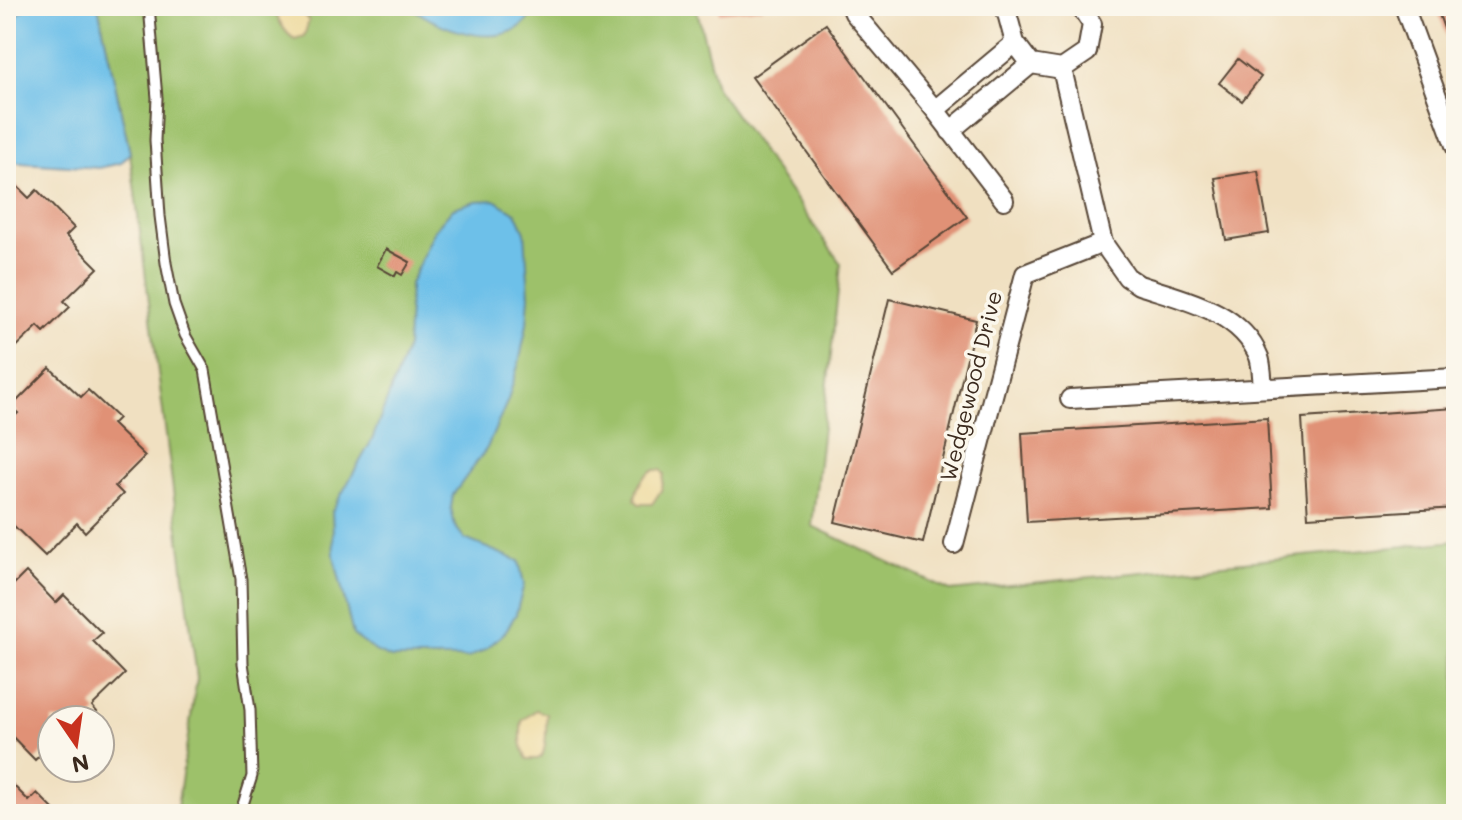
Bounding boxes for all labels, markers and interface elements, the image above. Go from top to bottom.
street label: Wedgewood Drive [933,287,1008,484]
north arrow [36,704,116,784]
text: N [69,748,92,780]

